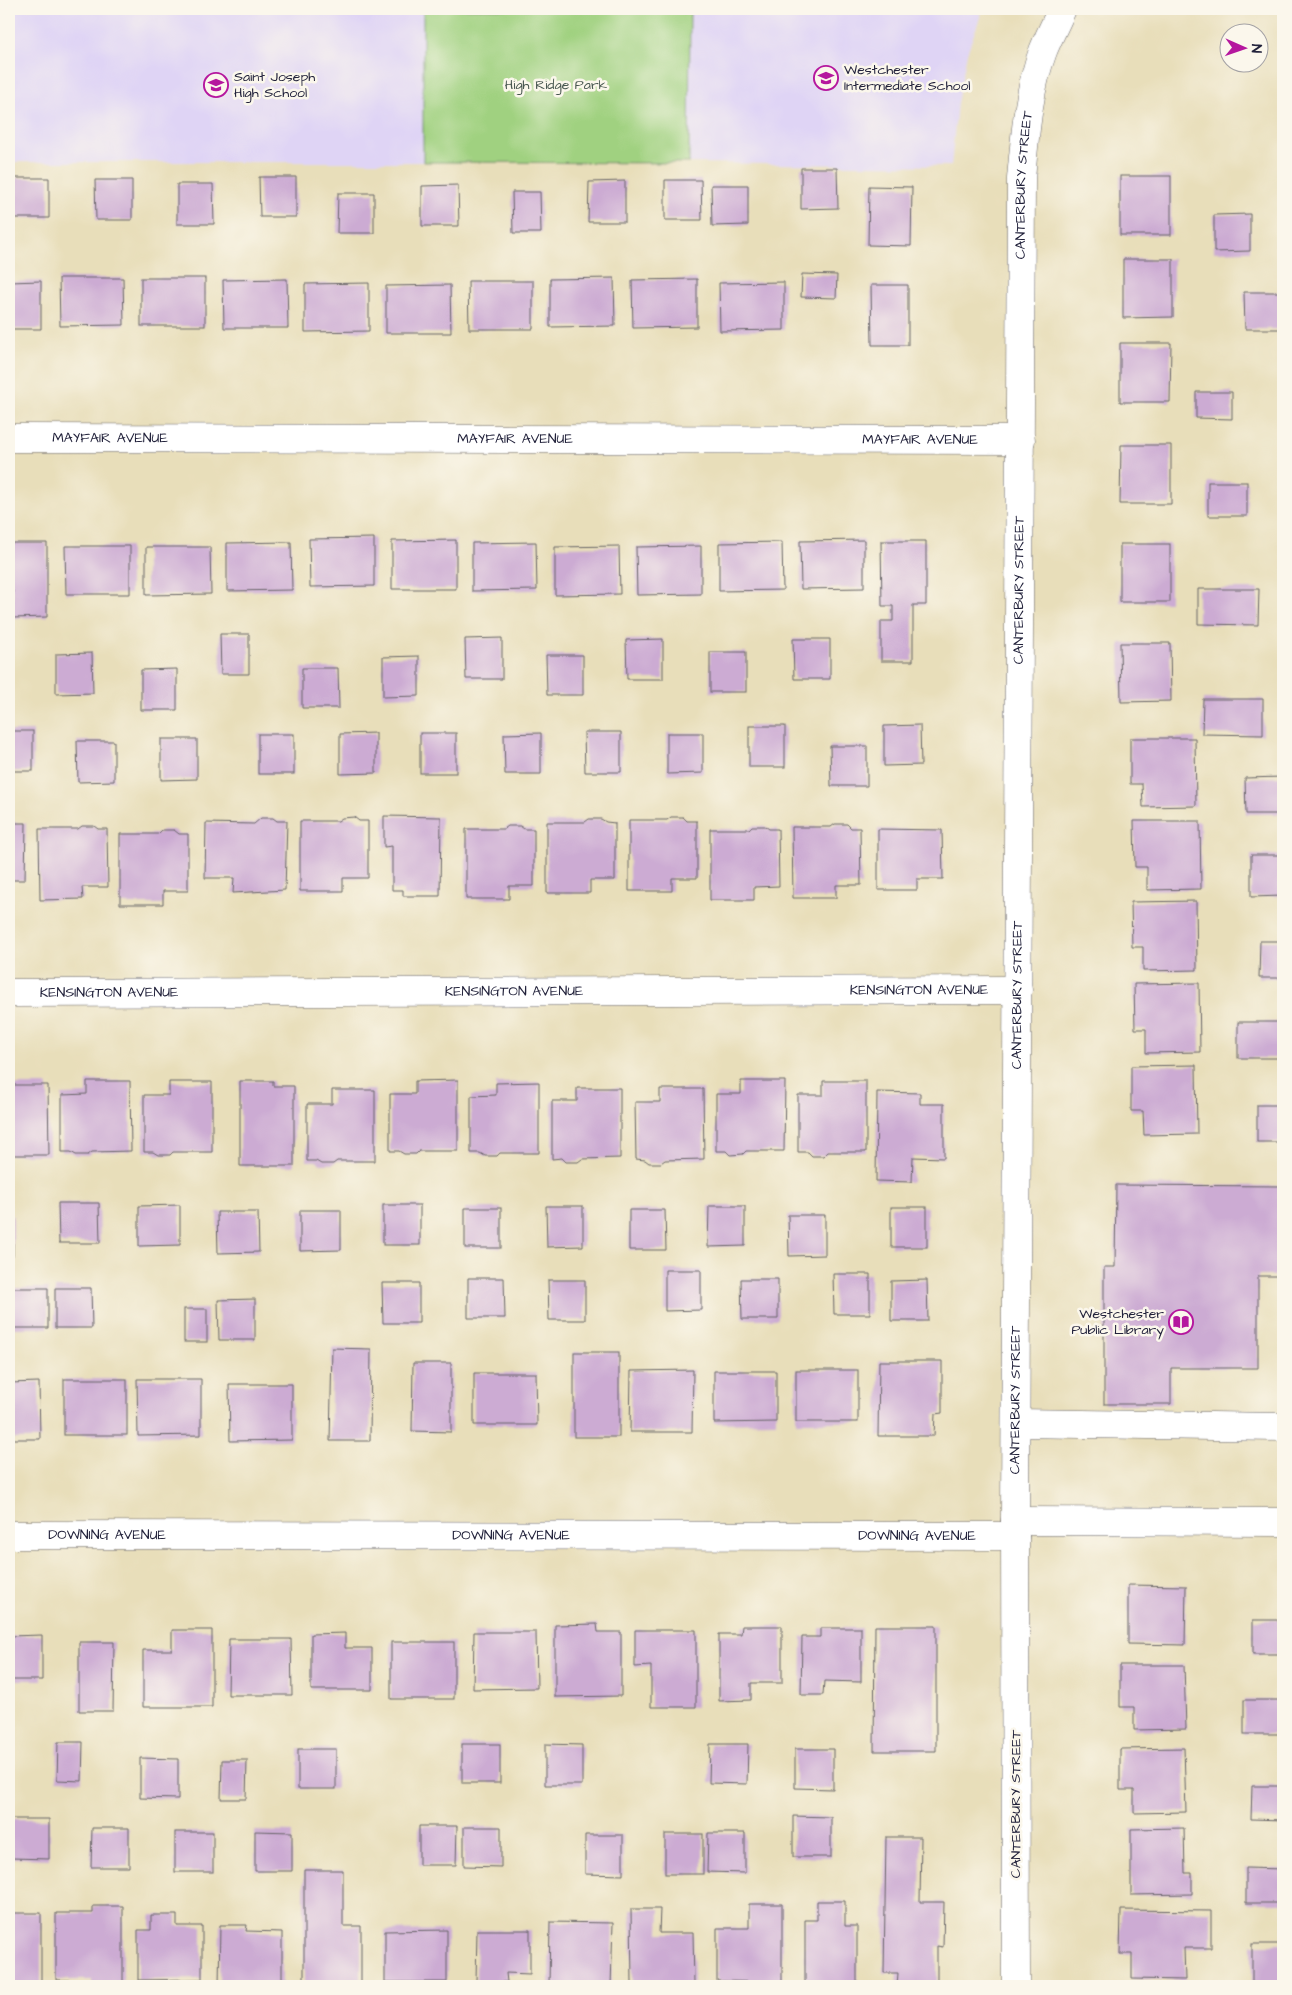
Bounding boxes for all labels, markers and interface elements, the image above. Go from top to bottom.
north arrow [1220,22,1270,72]
text: N [1246,44,1266,53]
place label: Westchester Intermediate School [844,60,971,96]
school or university icon: Westchester Intermediate School [813,65,839,91]
place label: Saint Joseph High School [234,67,315,103]
school or university icon: Saint Joseph High School [203,72,229,98]
park label: High Ridge Park [505,75,608,95]
street label: CANTERBURY STREET [1011,109,1038,259]
street label: MAYFAIR AVENUE [52,428,168,448]
street label: MAYFAIR AVENUE [457,429,573,449]
street label: MAYFAIR AVENUE [862,430,978,450]
street label: CANTERBURY STREET [1009,515,1029,664]
street label: CANTERBURY STREET [1007,920,1028,1069]
street label: KENSINGTON AVENUE [850,980,989,1001]
street label: KENSINGTON AVENUE [445,981,584,1002]
street label: KENSINGTON AVENUE [40,982,179,1003]
place label: Westchester Public Library [1071,1304,1164,1340]
library icon: Westchester Public Library [1168,1309,1194,1335]
street label: CANTERBURY STREET [1005,1325,1026,1474]
street label: DOWNING AVENUE [48,1525,167,1545]
street label: DOWNING AVENUE [452,1525,571,1546]
street label: DOWNING AVENUE [858,1526,977,1546]
street label: CANTERBURY STREET [1006,1729,1026,1878]

